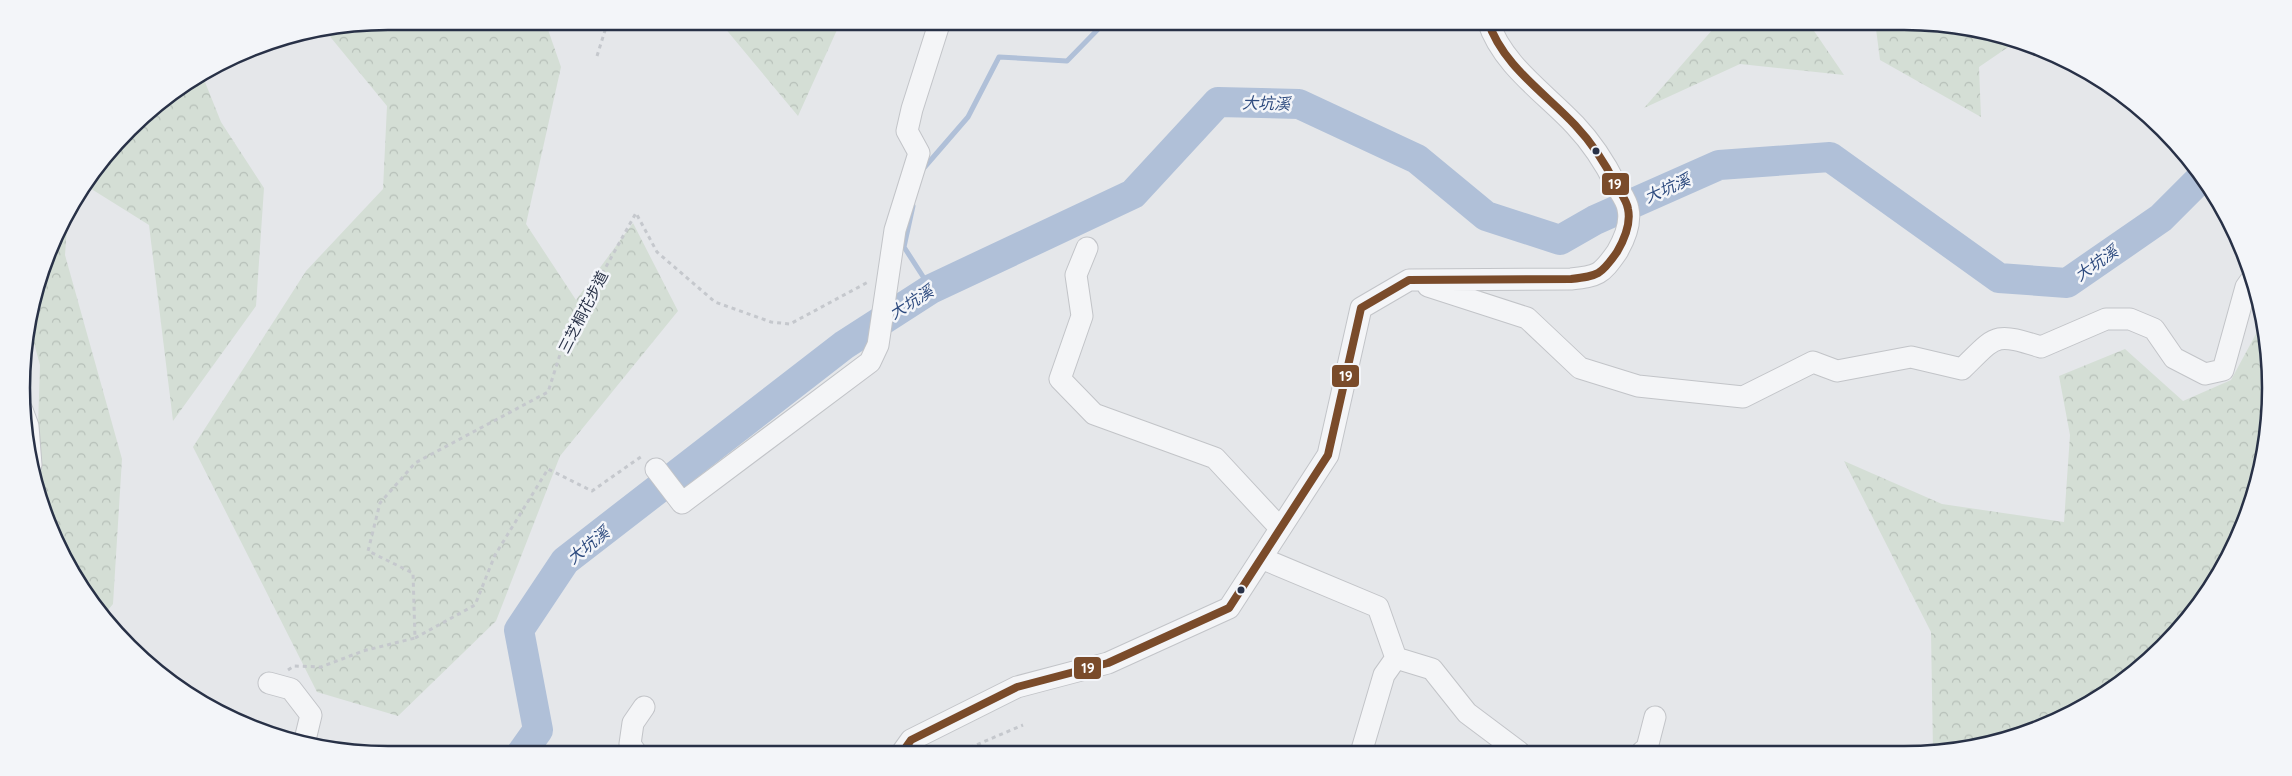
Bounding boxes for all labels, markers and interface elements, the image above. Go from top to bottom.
water label: 大坑溪 [1242,93,1292,113]
unlabelled marker [1591,146,1601,156]
water label: 大坑溪 [1641,168,1695,207]
line badge: 19 [1601,172,1630,196]
text: 19 [1608,175,1622,193]
water label: 大坑溪 [2071,240,2123,285]
street label: 三芝桐花步道 [554,268,612,356]
water label: 大坑溪 [885,280,938,323]
line badge: 19 [1331,364,1360,388]
text: 19 [1339,367,1353,385]
water label: 大坑溪 [563,521,614,568]
unlabelled marker [1236,585,1246,595]
line badge: 19 [1073,656,1102,680]
text: 19 [1081,659,1095,677]

